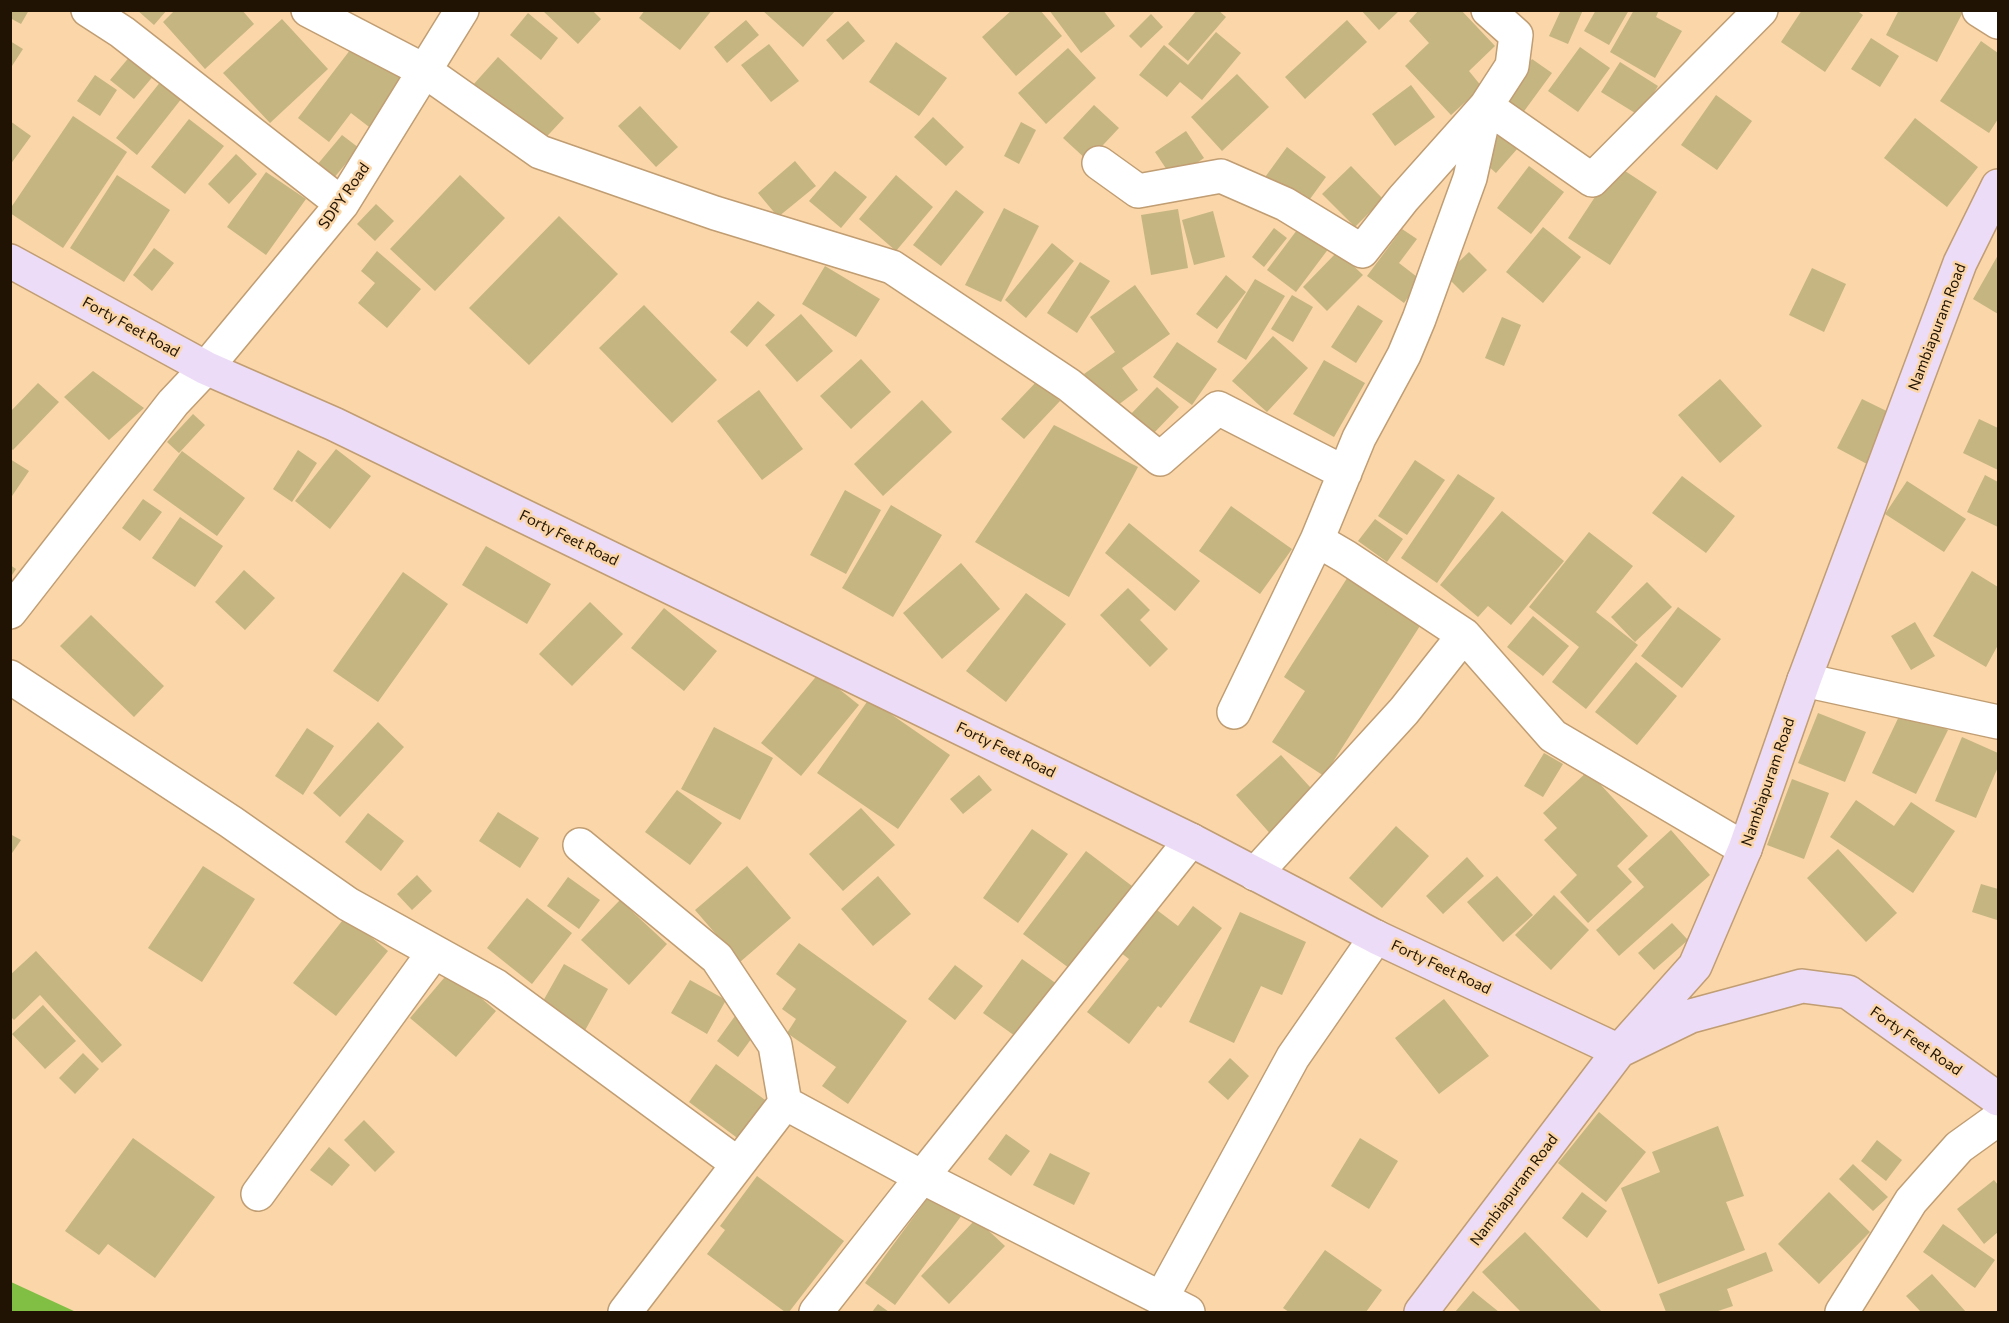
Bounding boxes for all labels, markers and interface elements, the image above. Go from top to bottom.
street label: SDPY Road [315,159,373,233]
street label: Nambiapuram Road [1904,261,1970,393]
street label: Forty Feet Road [79,293,183,361]
street label: Forty Feet Road [516,506,622,570]
street label: Nambiapuram Road [1738,715,1798,849]
street label: Forty Feet Road [953,718,1059,782]
street label: Forty Feet Road [1388,936,1494,998]
street label: Forty Feet Road [1867,1003,1965,1079]
street label: Nambiapuram Road [1466,1131,1562,1249]

